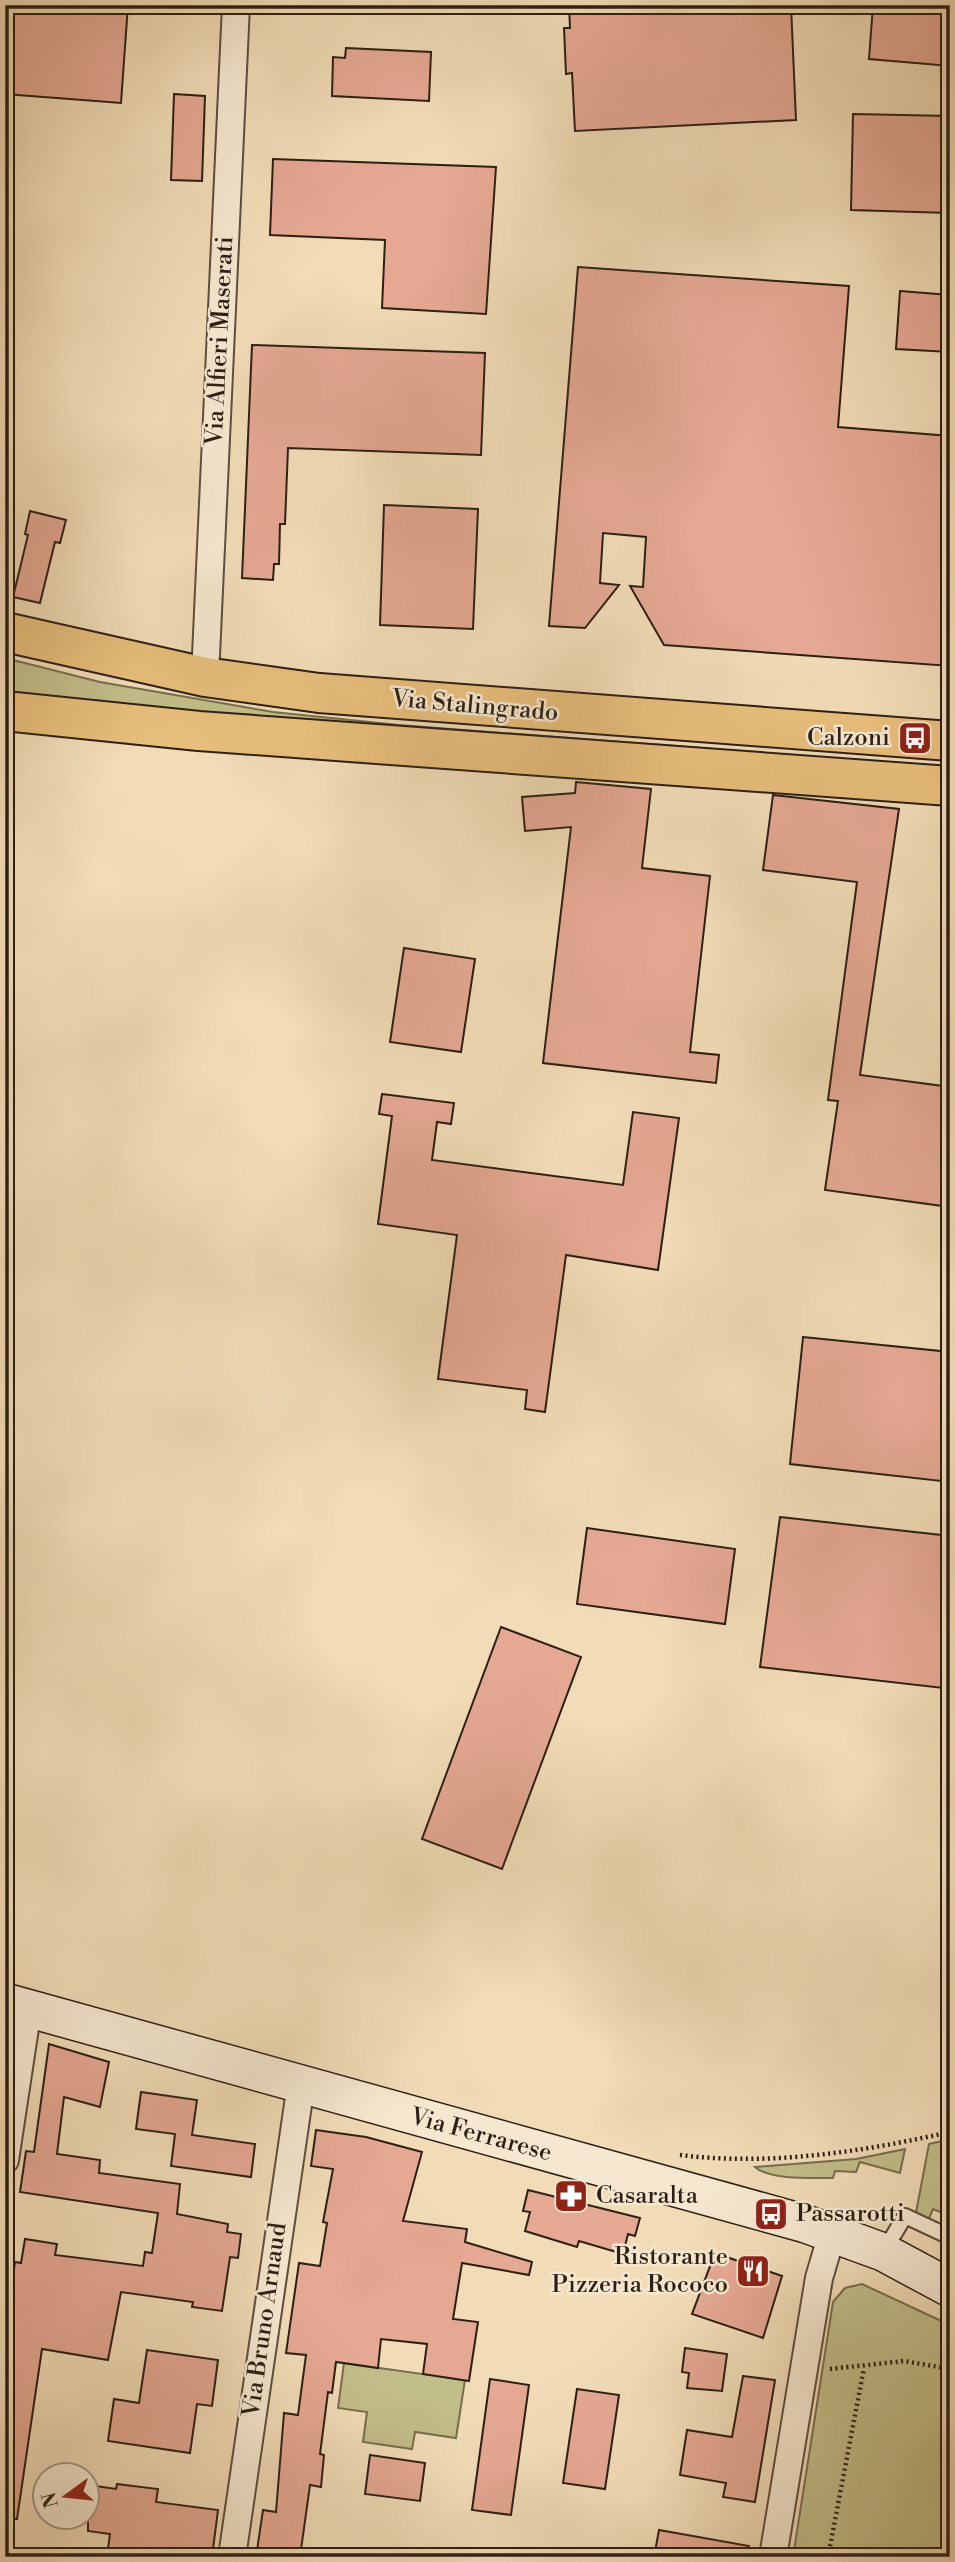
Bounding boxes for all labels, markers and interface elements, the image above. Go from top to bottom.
street label: Via Alfieri Maserati [199,235,240,448]
street label: Via Stalingrado [389,684,560,728]
bus stop icon: Calzoni [896,719,934,757]
place label: Calzoni [807,723,890,753]
street label: Via Ferrarese [406,2101,555,2168]
pharmacy icon: Casaralta [552,2177,590,2215]
place label: Casaralta [596,2181,699,2211]
bus stop icon: Passarotti [752,2195,790,2233]
place label: Passarotti [796,2199,905,2229]
street label: Via Bruno Arnaud [236,2220,294,2420]
place label: Ristorante Pizzeria Rococo [552,2242,728,2300]
restaurant icon: Ristorante Pizzeria Rococo [734,2252,772,2290]
north arrow [32,2460,102,2530]
text: N [37,2490,64,2511]

